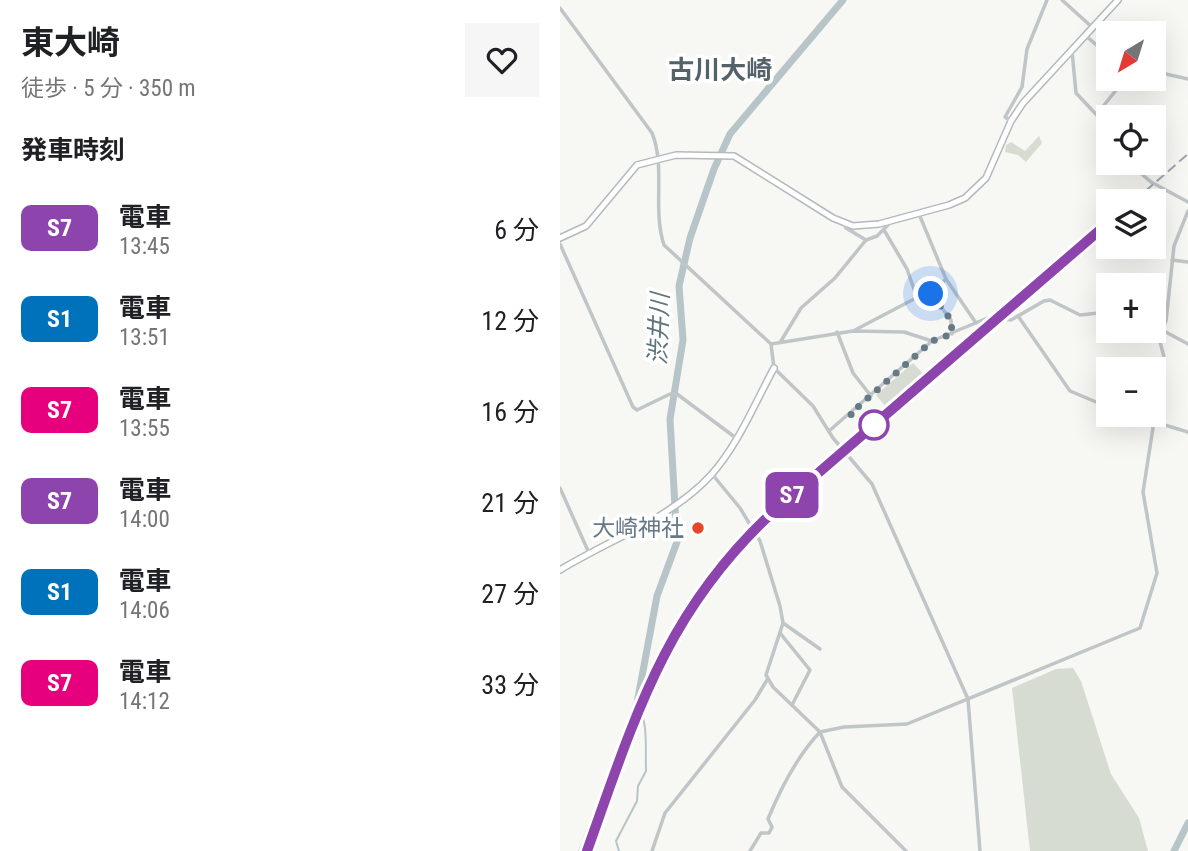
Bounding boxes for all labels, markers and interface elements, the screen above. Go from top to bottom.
north arrow [1096,21,1166,91]
map controls [1096,21,1166,427]
text: 東大崎 [21,23,120,62]
button: heart [465,23,539,97]
district label: 古川大崎 [668,55,772,85]
text: 徒歩 · 5 分 · 350 m [21,75,196,102]
button: locate [1096,105,1166,175]
text: 発車時刻 [21,135,125,165]
button: layers [1096,189,1166,259]
text: 電車 [119,202,171,232]
text: S7 [47,214,72,242]
text: 6 分 [494,215,539,245]
text: 13:45 [119,233,170,260]
button: + [1096,273,1166,343]
your location [913,276,948,311]
water label: 渋井川 [644,290,674,365]
text: 電車 [119,293,171,323]
text: S1 [47,305,72,333]
text: 12 分 [481,306,539,336]
text: 13:51 [119,324,170,351]
button: − [1096,357,1166,427]
text: 電車 [119,384,171,414]
text: S7 [47,396,72,424]
text: 16 分 [481,397,539,427]
unlabelled marker [859,410,889,440]
text: 13:55 [119,415,170,442]
line badge: S7 [761,472,824,518]
text: 電車 [119,475,171,505]
text: S7 [779,481,805,509]
text: S7 [47,487,72,515]
text: 21 分 [481,488,539,518]
text: 14:00 [119,506,170,533]
place label: 大崎神社 [592,515,684,542]
marker: 大崎神社 [690,520,706,536]
text: 電車 [119,566,171,596]
text: S1 [47,578,72,606]
text: 27 分 [481,579,539,609]
text: 14:06 [119,597,170,624]
text: 電車 [119,657,171,687]
text: S7 [47,669,72,697]
text: 33 分 [481,670,539,700]
text: 14:12 [119,688,170,715]

